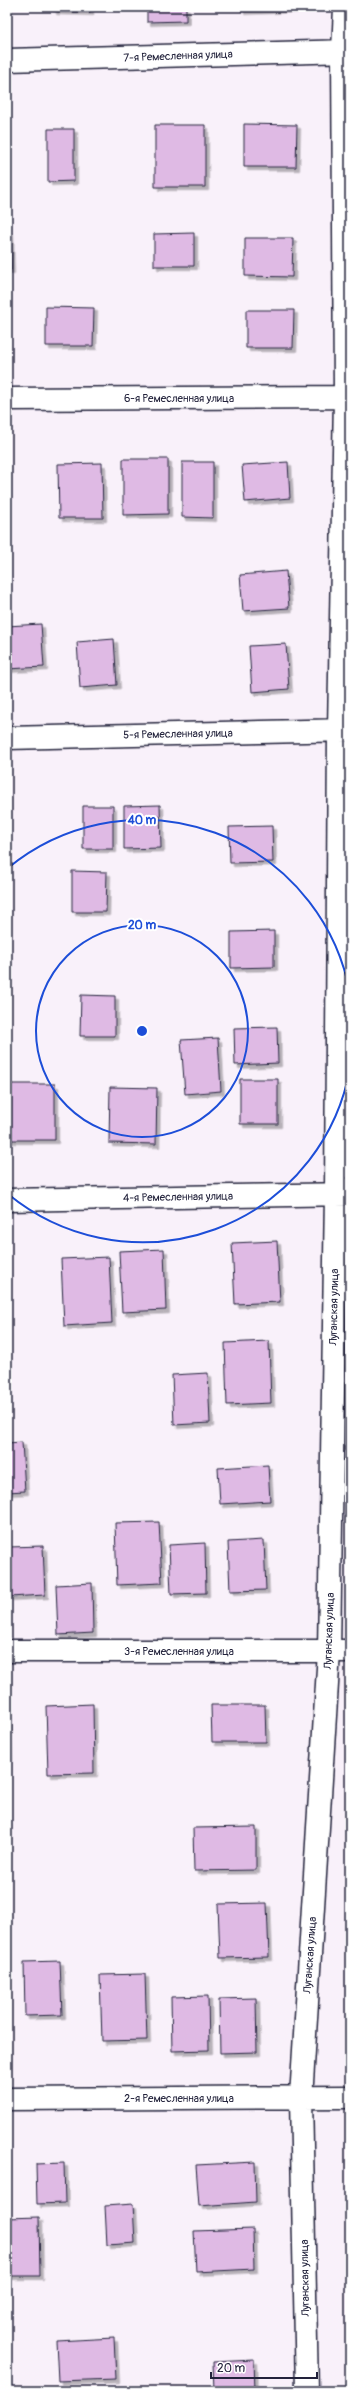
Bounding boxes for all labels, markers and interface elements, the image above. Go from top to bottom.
street label: 7-я Ремесленная улица [123,48,233,64]
street label: 6-я Ремесленная улица [124,392,234,405]
street label: 5-я Ремесленная улица [123,727,233,741]
text: 40 m [127,813,157,828]
text: 20 m [128,918,156,933]
centre of rings [135,1024,149,1038]
street label: 4-я Ремесленная улица [123,1190,233,1204]
street label: Луганская улица [327,1268,341,1347]
street label: Луганская улица [321,1592,337,1671]
street label: 3-я Ремесленная улица [124,1645,234,1658]
street label: Луганская улица [301,1916,319,1995]
street label: 2-я Ремесленная улица [124,2092,234,2105]
street label: Луганская улица [298,2239,312,2318]
scale bar [211,2354,317,2380]
text: 20 m [217,2361,246,2376]

